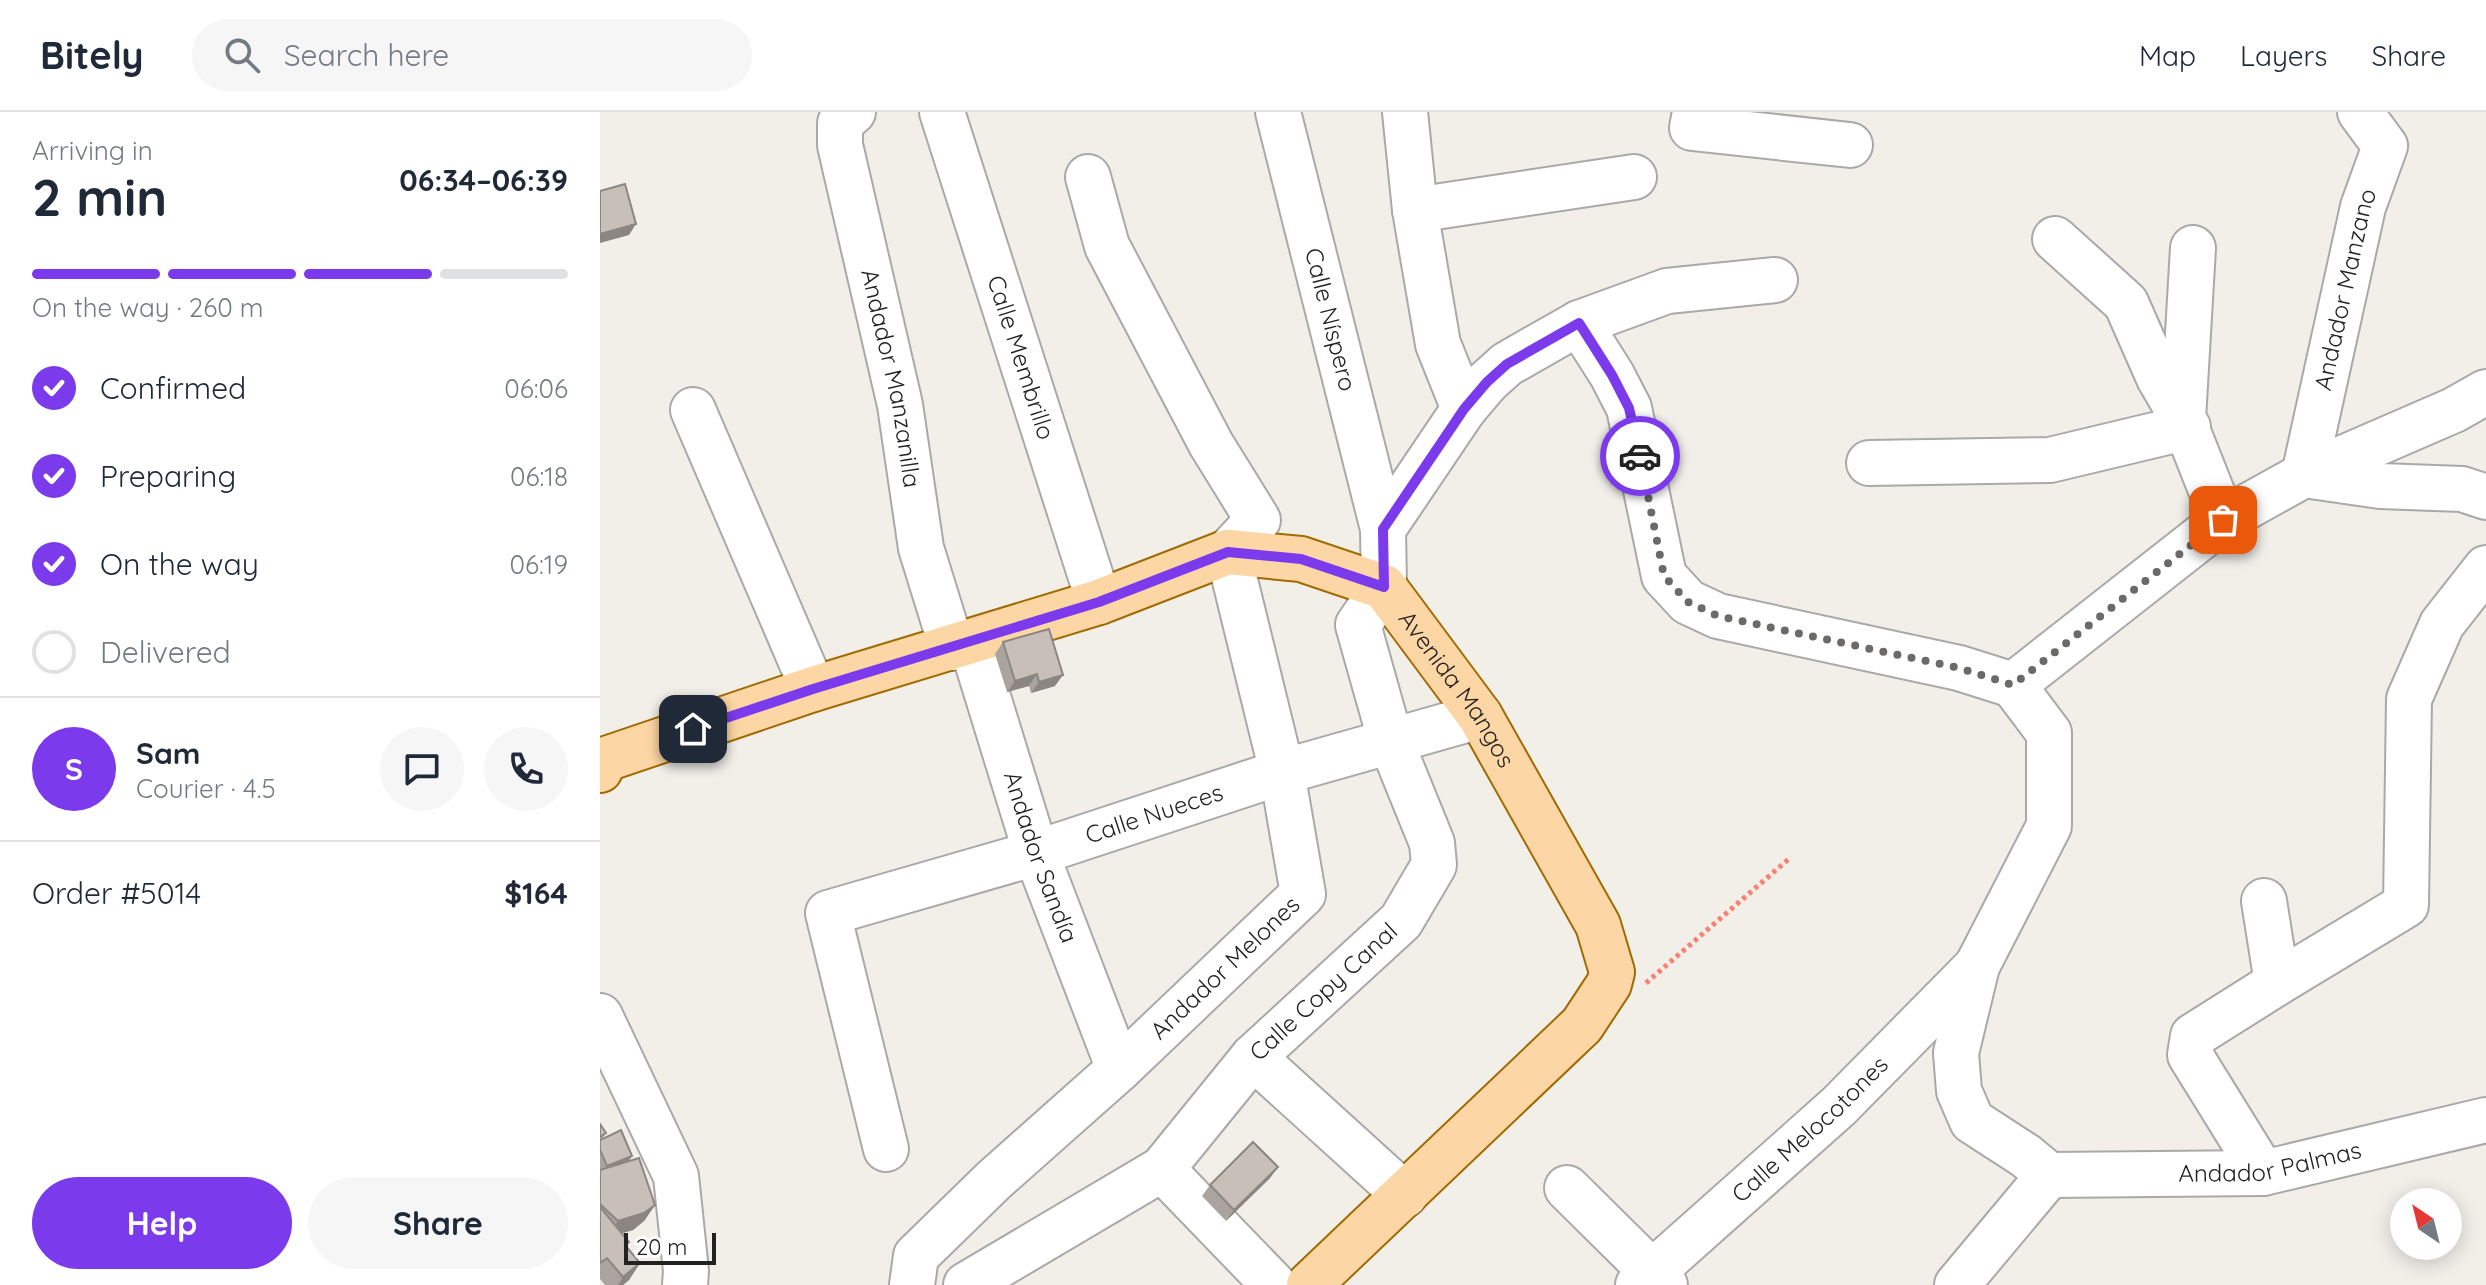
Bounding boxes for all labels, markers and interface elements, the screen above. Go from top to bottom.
search box [192,19,752,91]
text: Bitely [40,31,144,79]
icon: search [220,33,264,77]
text: Search here [284,36,449,74]
text: Map [2139,38,2196,73]
text: Layers [2240,38,2327,73]
text: Share [2371,38,2446,73]
text: Arriving in [32,134,153,167]
text: 06:34–06:39 [399,161,568,199]
text: 2 min [32,164,167,229]
street label: Andador Manzano [2307,184,2382,393]
street label: Calle Níspero [1299,245,1364,394]
street label: Andador Manzanilla [855,266,928,489]
street label: Calle Membrillo [981,272,1062,443]
text: On the way · 260 m [32,291,264,324]
icon: check [32,366,76,410]
text: Confirmed [100,369,246,407]
text: 06:06 [504,372,568,405]
courier [1600,416,1680,496]
icon: car [1618,434,1662,478]
icon: check [32,454,76,498]
text: Preparing [100,457,236,495]
text: 06:18 [510,460,568,493]
pin [2189,486,2257,554]
icon: bag [2201,498,2245,542]
icon: check [32,542,76,586]
text: On the way [100,545,259,583]
text: 06:19 [510,548,568,581]
street label: Avenida Mangos [1393,604,1522,772]
text: Delivered [100,633,231,671]
pin [659,695,727,763]
icon: home [671,707,715,751]
button: chat [380,727,464,811]
button: phone [484,727,568,811]
text: Sam [136,734,200,772]
text: S [65,750,83,788]
street label: Andador Sandía [998,767,1085,947]
text: Courier · 4.5 [136,772,276,805]
street label: Calle Nueces [1081,776,1227,850]
text: Order #5014 [32,874,201,912]
text: $164 [504,874,568,912]
street label: Andador Melones [1143,889,1306,1045]
street label: Calle Copy Canal [1243,916,1403,1067]
street label: Calle Melocotones [1725,1049,1894,1209]
street label: Andador Palmas [2178,1134,2364,1188]
button: Help [32,1177,292,1269]
button: Share [308,1177,568,1269]
north arrow [2390,1188,2462,1260]
map controls [2390,1188,2462,1260]
scale bar [624,1229,716,1265]
text: 20 m [636,1233,687,1261]

